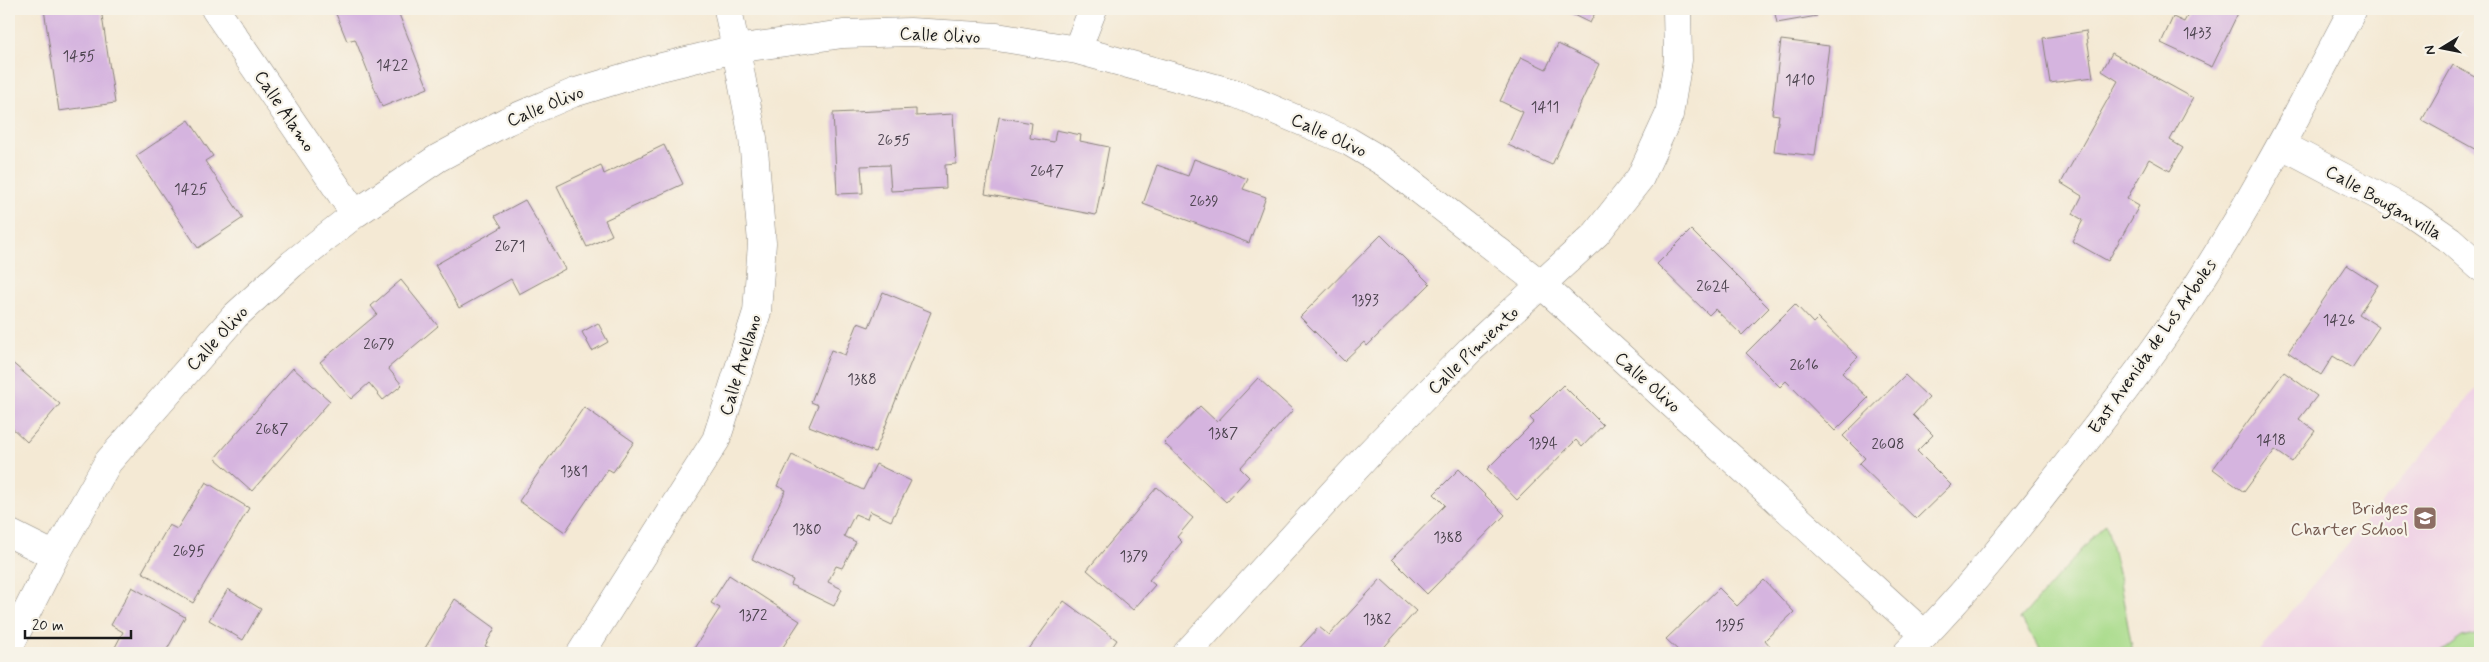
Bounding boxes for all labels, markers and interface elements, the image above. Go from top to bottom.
street label: Calle Olivo [899,22,981,50]
north arrow [2416,22,2466,72]
house number: 1433 [2183,24,2212,44]
text: N [2421,44,2440,56]
house number: 1455 [62,47,96,67]
house number: 1422 [376,56,408,76]
street label: Calle Alamo [248,66,320,157]
house number: 1410 [1785,71,1815,91]
street label: Calle Olivo [503,81,587,133]
house number: 1411 [1531,98,1559,118]
street label: Calle Olivo [1287,108,1370,164]
house number: 2655 [878,131,911,151]
street label: Calle Bouganvilla [2320,160,2446,248]
house number: 2647 [1030,162,1064,182]
house number: 1425 [174,180,208,200]
house number: 2639 [1189,192,1219,212]
house number: 2671 [495,237,525,257]
street label: East Avenida de Los Arboles [2083,254,2223,439]
house number: 2624 [1696,277,1730,297]
house number: 1393 [1351,291,1379,311]
street label: Calle Olivo [181,301,254,377]
street label: Calle Pimiento [1423,301,1525,400]
house number: 1426 [2323,311,2356,331]
street label: Calle Avellano [714,312,768,419]
house number: 2679 [363,335,395,355]
street label: Calle Olivo [1609,347,1685,419]
house number: 2616 [1789,356,1819,376]
house number: 1388 [847,370,877,390]
house number: 2687 [256,420,288,440]
house number: 1387 [1208,424,1238,444]
house number: 1418 [2256,431,2286,451]
house number: 1394 [1528,434,1558,454]
house number: 2608 [1871,435,1905,455]
house number: 1381 [560,462,588,482]
place label: Bridges Charter School [2290,497,2408,542]
school or university icon: Bridges Charter School [2412,505,2438,531]
house number: 1380 [792,520,822,540]
house number: 1388 [1433,528,1463,548]
house number: 2695 [173,542,205,562]
house number: 1379 [1120,547,1148,567]
house number: 1372 [739,606,767,626]
scale bar [25,607,131,639]
house number: 1382 [1363,610,1391,630]
text: 20 m [32,616,64,636]
house number: 1395 [1715,616,1745,636]

